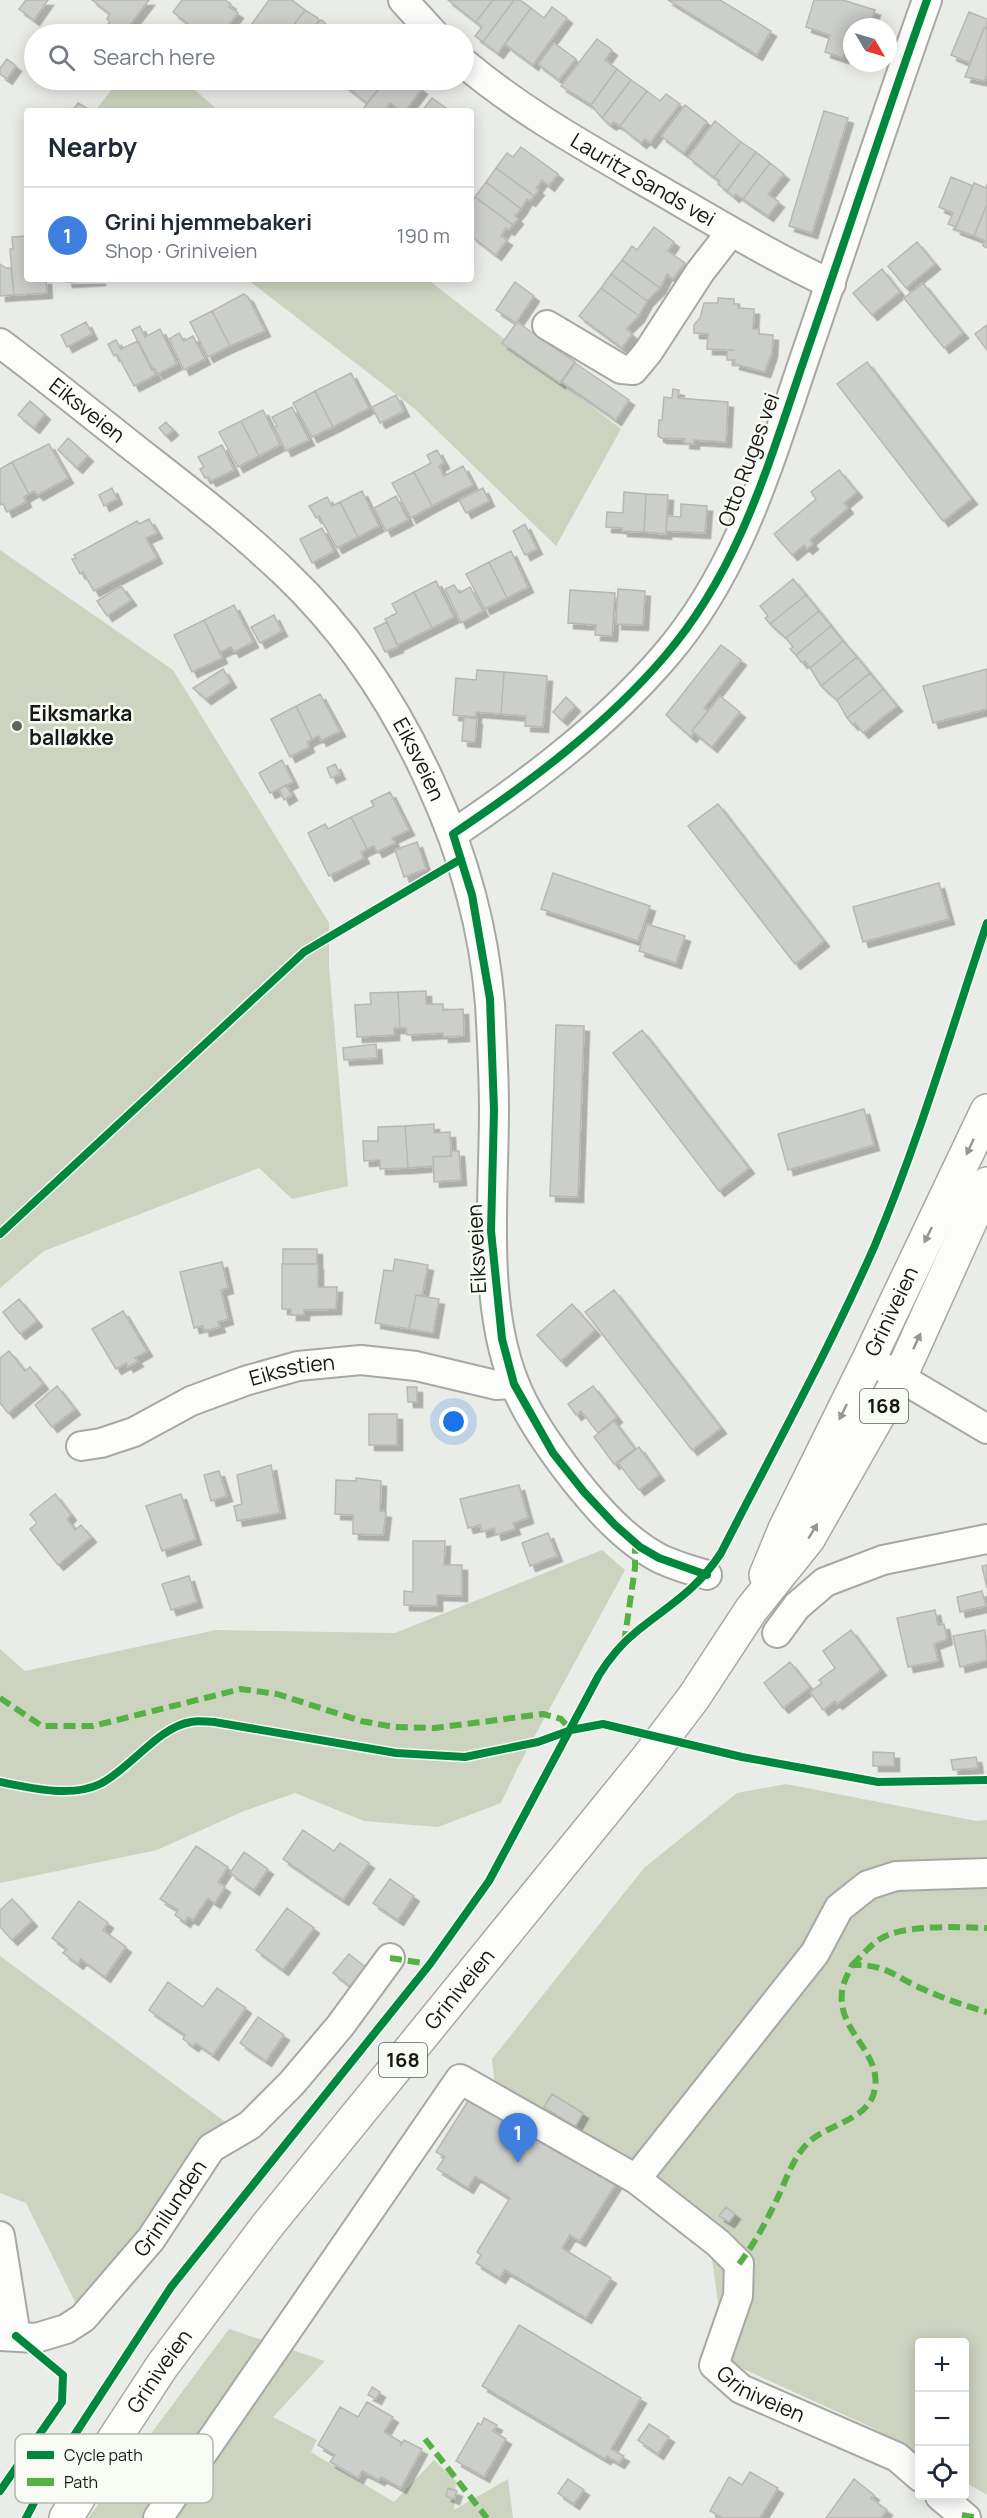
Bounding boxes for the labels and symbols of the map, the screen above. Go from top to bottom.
north arrow [843,18,897,72]
street label: Lauritz Sands vei [566,126,721,232]
street label: Eiksveien [44,371,131,449]
street label: Otto Ruges vei [711,389,785,530]
place label: Eiksmarka balløkke [29,699,132,751]
street label: Eiksveien [387,712,452,805]
marker: Eiksmarka balløkke [10,719,24,733]
one-way arrow [966,1139,975,1156]
street label: Eiksveien [460,1204,492,1294]
one-way arrow [924,1227,933,1244]
street label: Griniveien [857,1261,924,1361]
one-way arrow [912,1333,921,1350]
street label: Eiksstien [246,1348,336,1392]
road number: 168 [860,1389,908,1423]
one-way arrow [838,1403,848,1420]
your location [439,1407,468,1436]
one-way arrow [808,1522,818,1539]
street label: Griniveien [418,1942,500,2035]
road number: 168 [379,2043,427,2077]
pin: 1 [498,2114,538,2163]
street label: Grinilunden [127,2154,212,2262]
street label: Griniveien [120,2323,198,2418]
street label: Griniveien [711,2359,809,2428]
legend [15,2434,213,2503]
text: Cycle path [64,2444,143,2466]
text: Path [64,2471,98,2493]

